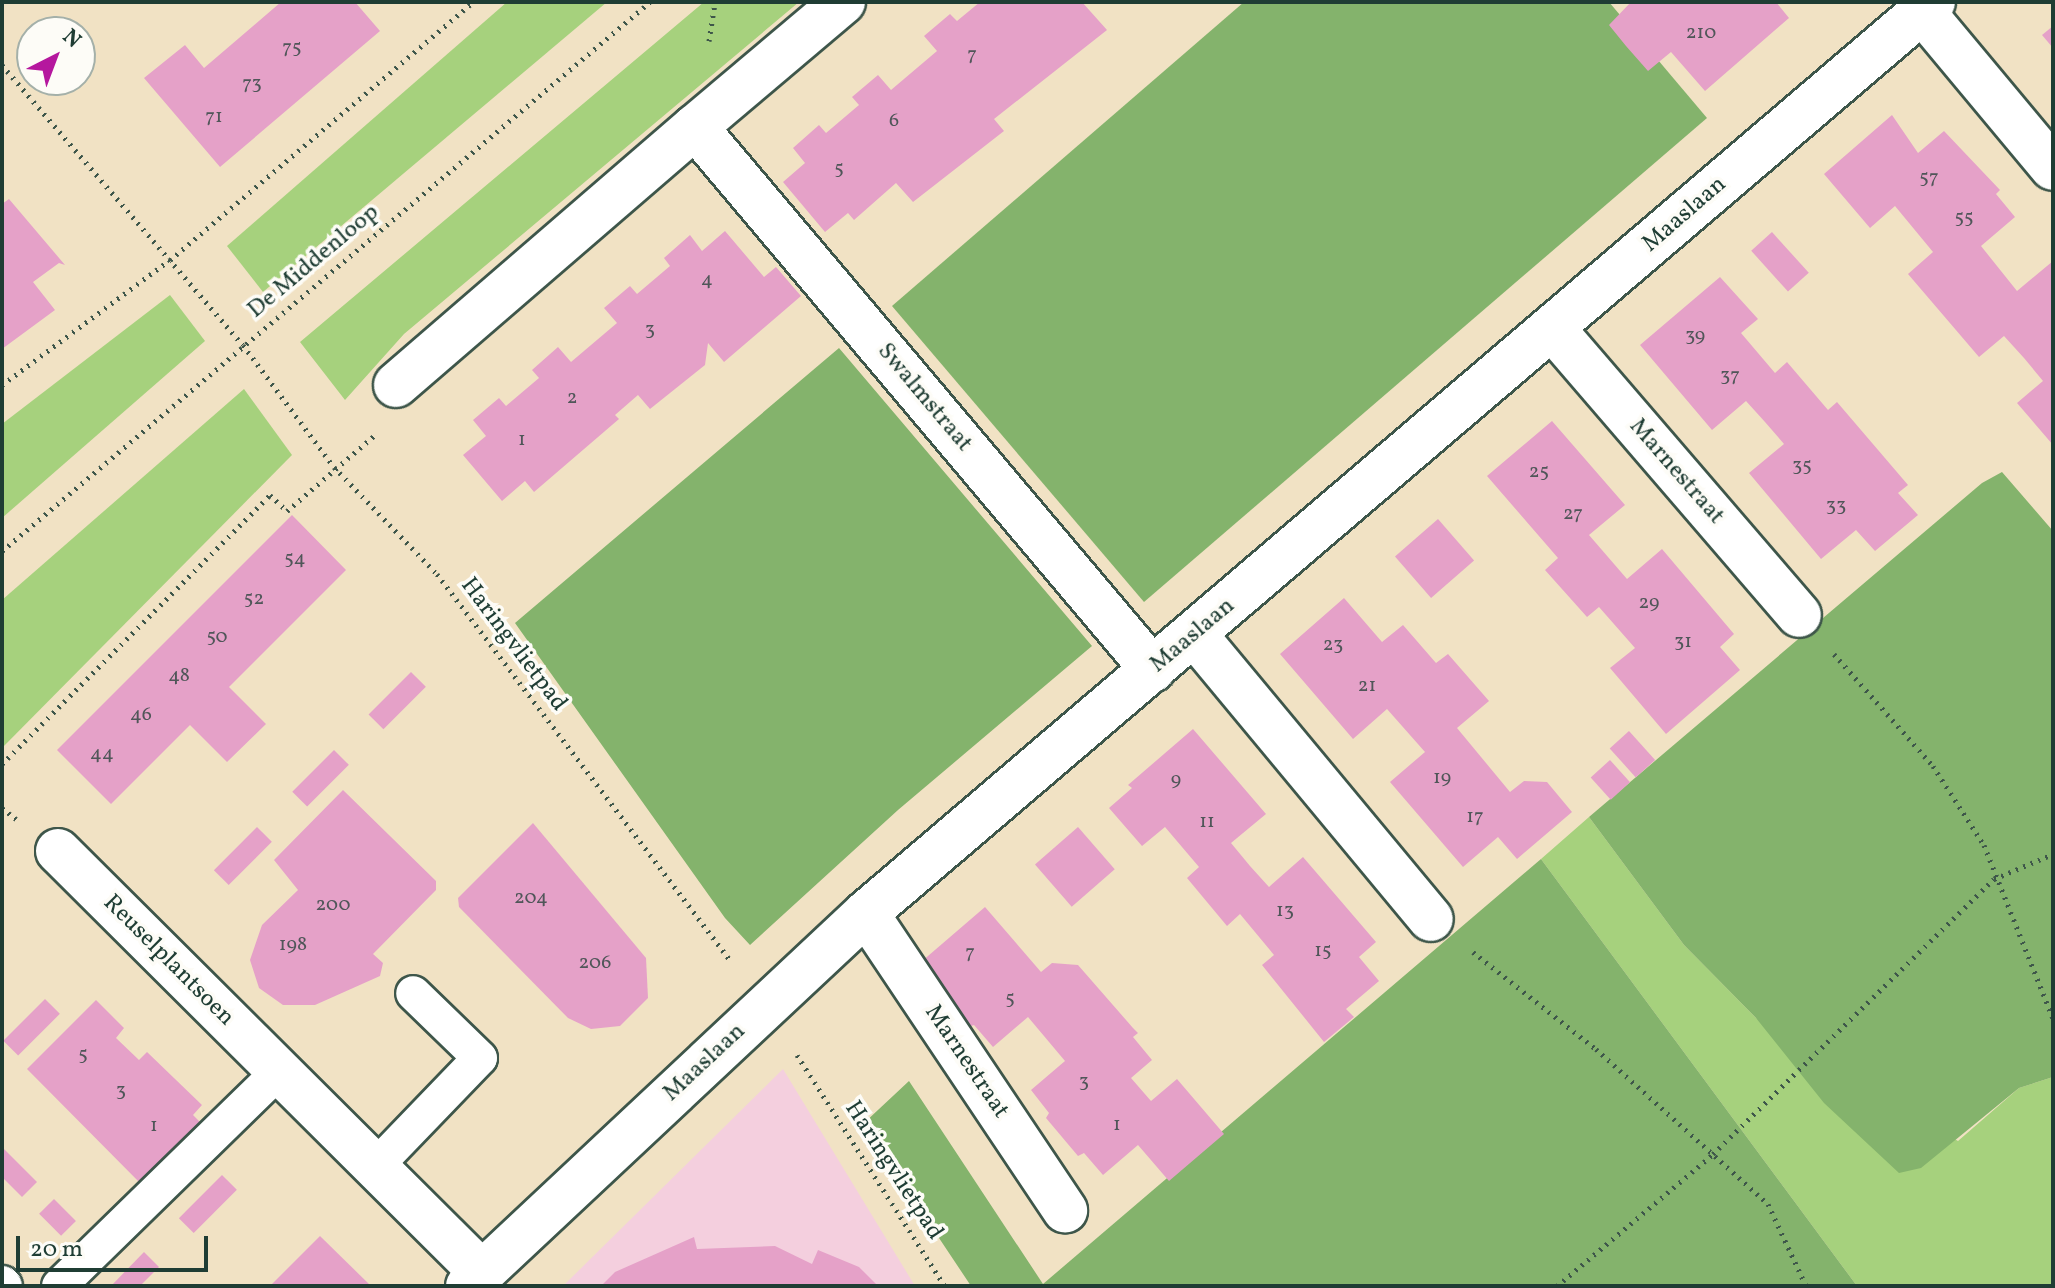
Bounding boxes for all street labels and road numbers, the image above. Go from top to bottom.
street label: Maaslaan [1637,171,1733,259]
street label: De Middenloop [243,199,385,325]
street label: Swalmstraat [870,338,978,458]
street label: Marnestraat [1622,413,1730,531]
street label: Haringvlietpad [453,572,573,718]
street label: Maaslaan [1145,592,1241,680]
street label: Reuselplantsoen [96,889,240,1033]
street label: Marnestraat [917,1000,1015,1124]
street label: Maaslaan [658,1018,752,1108]
street label: Haringvlietpad [837,1096,949,1246]

